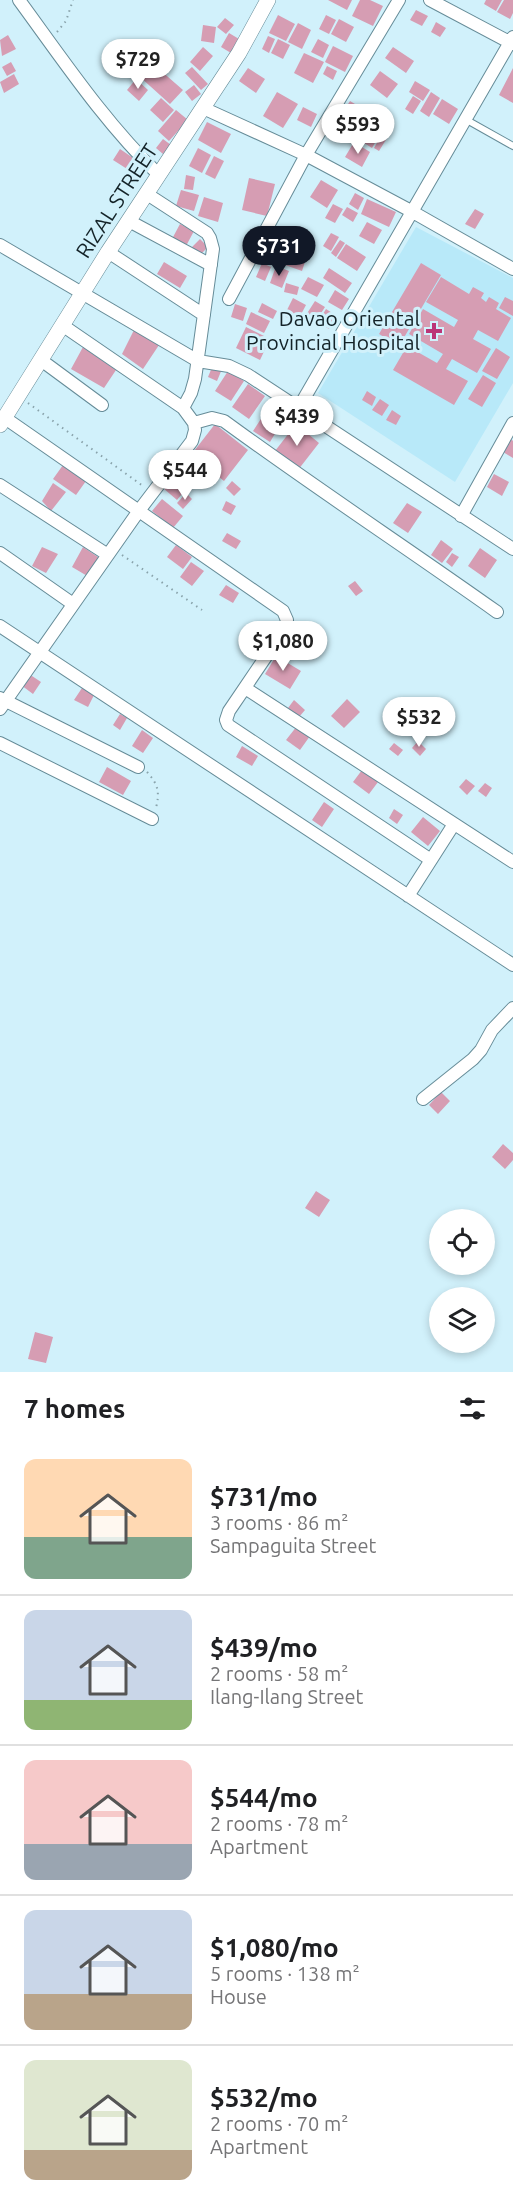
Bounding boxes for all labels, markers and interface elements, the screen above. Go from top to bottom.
pin: $729 [102,39,174,90]
text: $729 [115,47,161,70]
pin: $593 [322,104,394,155]
text: $593 [335,112,381,135]
street label: RIZAL STREET [70,139,162,262]
pin: $731 [243,226,315,277]
text: $731 [256,234,302,257]
place label: Davao Oriental Provincial Hospital [246,306,420,354]
marker: Davao Oriental Provincial Hospital [425,322,443,340]
pin: $439 [261,396,333,447]
text: $439 [274,404,320,427]
pin: $544 [149,450,221,501]
text: $544 [162,458,208,481]
pin: $1,080 [234,621,332,672]
text: $1,080 [252,629,314,652]
pin: $532 [383,697,455,748]
text: $532 [396,705,442,728]
map controls [429,1209,495,1353]
button: locate [429,1209,495,1275]
button: layers [429,1287,495,1353]
icon: filters [456,1392,489,1425]
text: 7 homes [24,1394,125,1423]
text: $731/mo [210,1482,318,1511]
icon: home [72,1483,144,1555]
text: 3 rooms · 86 m² [210,1511,348,1534]
text: Sampaguita Street [210,1534,376,1557]
text: $439/mo [210,1633,318,1662]
icon: home [72,1634,144,1706]
text: 2 rooms · 58 m² [210,1662,348,1685]
text: Ilang-Ilang Street [210,1685,363,1708]
text: $544/mo [210,1783,318,1812]
icon: home [72,1784,144,1856]
text: 2 rooms · 78 m² [210,1812,348,1835]
text: Apartment [210,1835,308,1858]
text: $1,080/mo [210,1933,339,1962]
icon: home [72,1934,144,2006]
text: 5 rooms · 138 m² [210,1962,360,1985]
text: House [210,1985,267,2008]
text: $532/mo [210,2083,318,2112]
icon: home [72,2084,144,2156]
text: 2 rooms · 70 m² [210,2112,348,2135]
text: Apartment [210,2135,308,2158]

